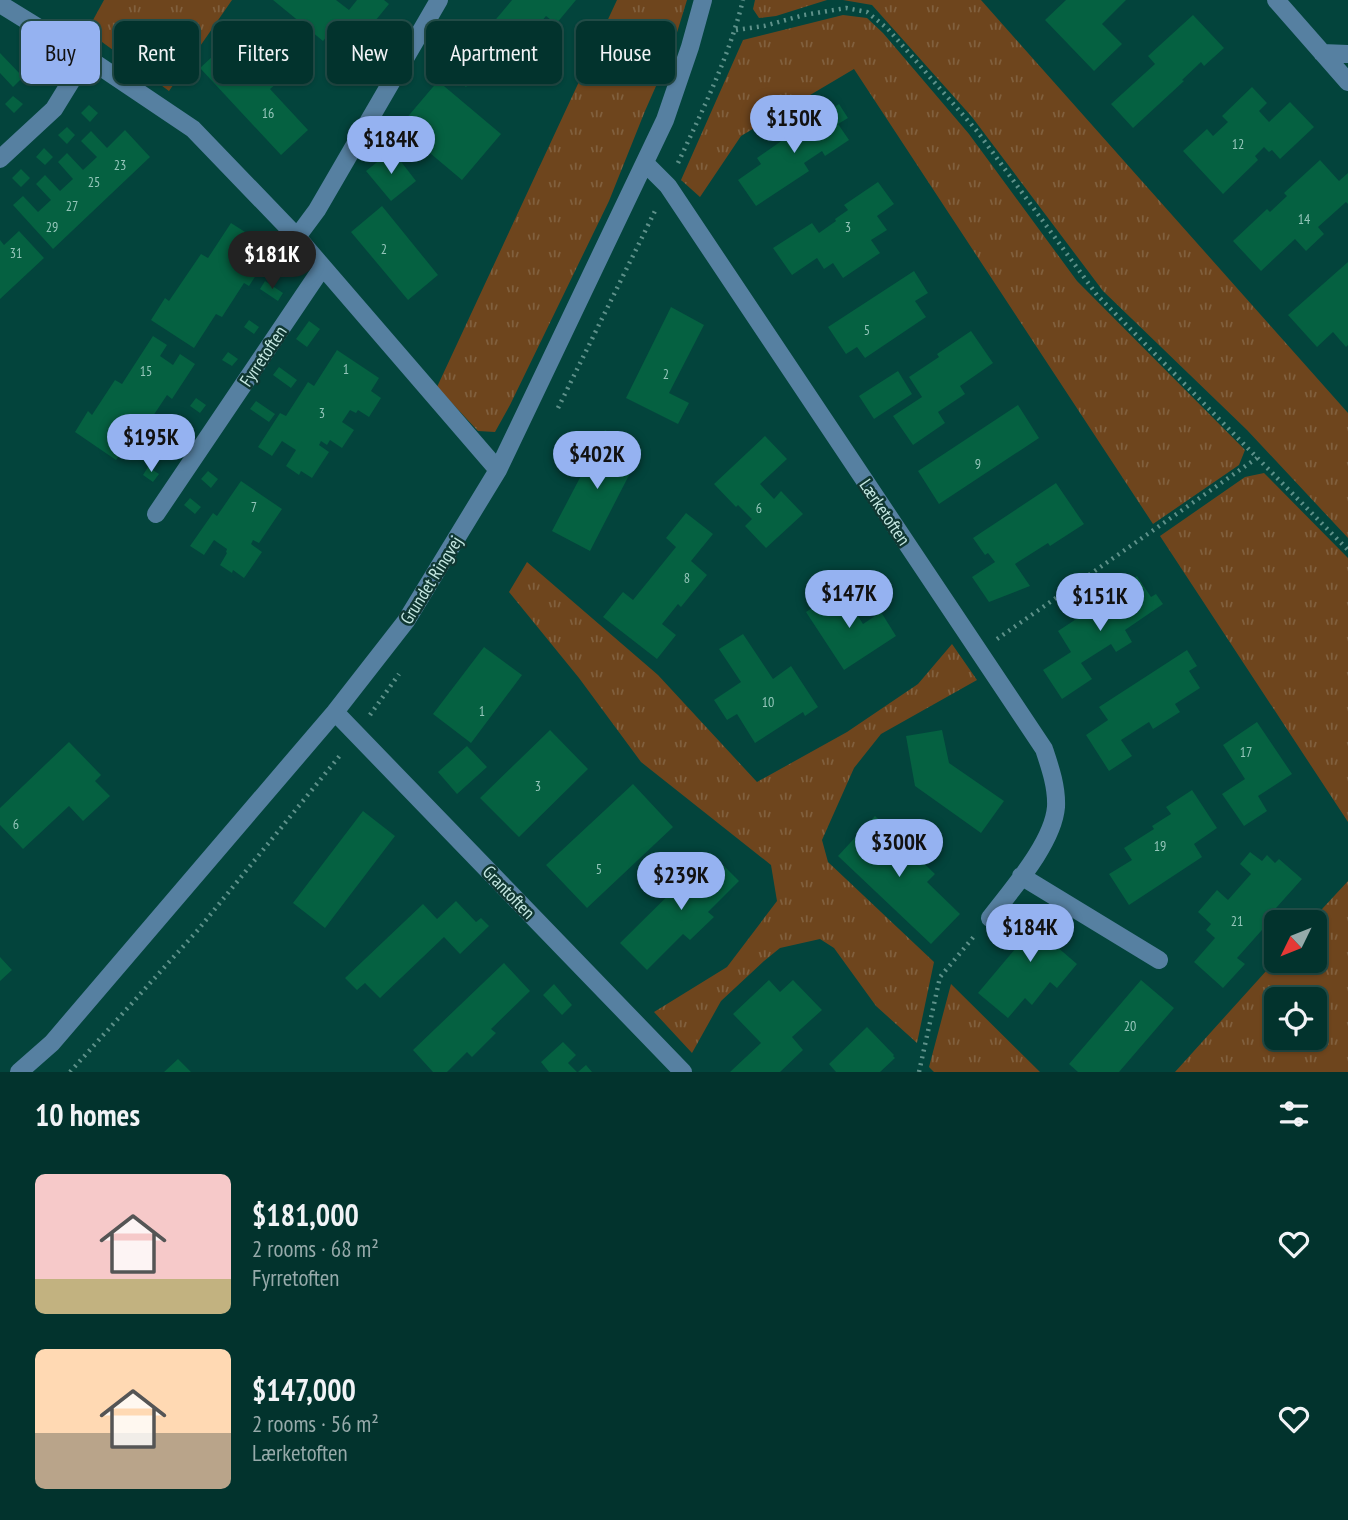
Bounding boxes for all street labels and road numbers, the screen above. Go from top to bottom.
street label: Fyrretoften [234,321,292,391]
street label: Lærketoften [855,475,915,549]
street label: Grundet Ringvej [395,531,467,629]
street label: Grantoften [478,860,540,924]

